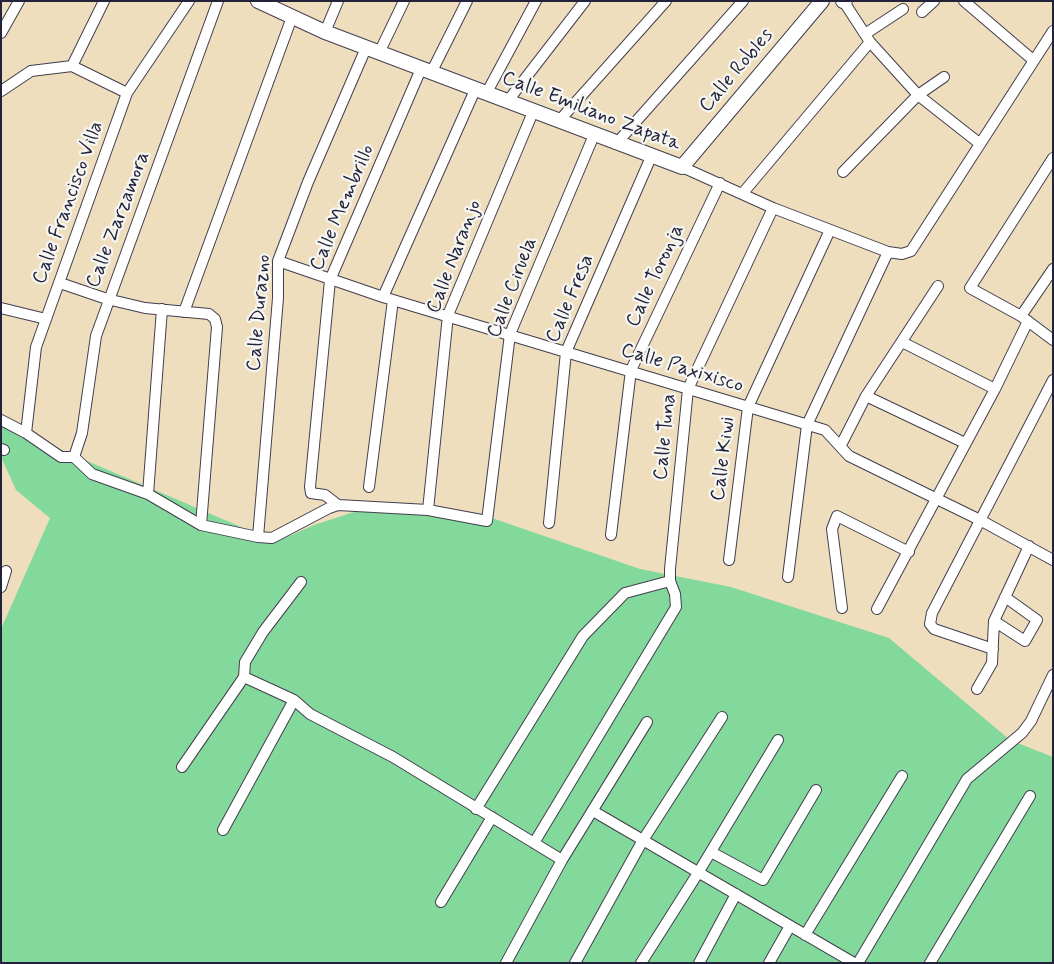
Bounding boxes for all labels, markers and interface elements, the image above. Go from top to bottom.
street label: Calle Robles [695,24,779,118]
street label: Calle Emiliano Zapata [498,67,684,157]
street label: Calle Francisco Villa [28,118,110,288]
street label: Calle Membrillo [306,141,380,275]
street label: Calle Zarzamora [82,148,156,292]
street label: Calle Naranjo [422,197,488,317]
street label: Calle Toronja [622,221,690,331]
street label: Calle Ciruela [483,234,543,342]
street label: Calle Fresa [542,251,600,347]
street label: Calle Durazno [243,254,277,372]
street label: Calle Paxixisco [618,339,746,399]
street label: Calle Tuna [650,393,682,481]
street label: Calle Kiwi [707,415,741,503]

